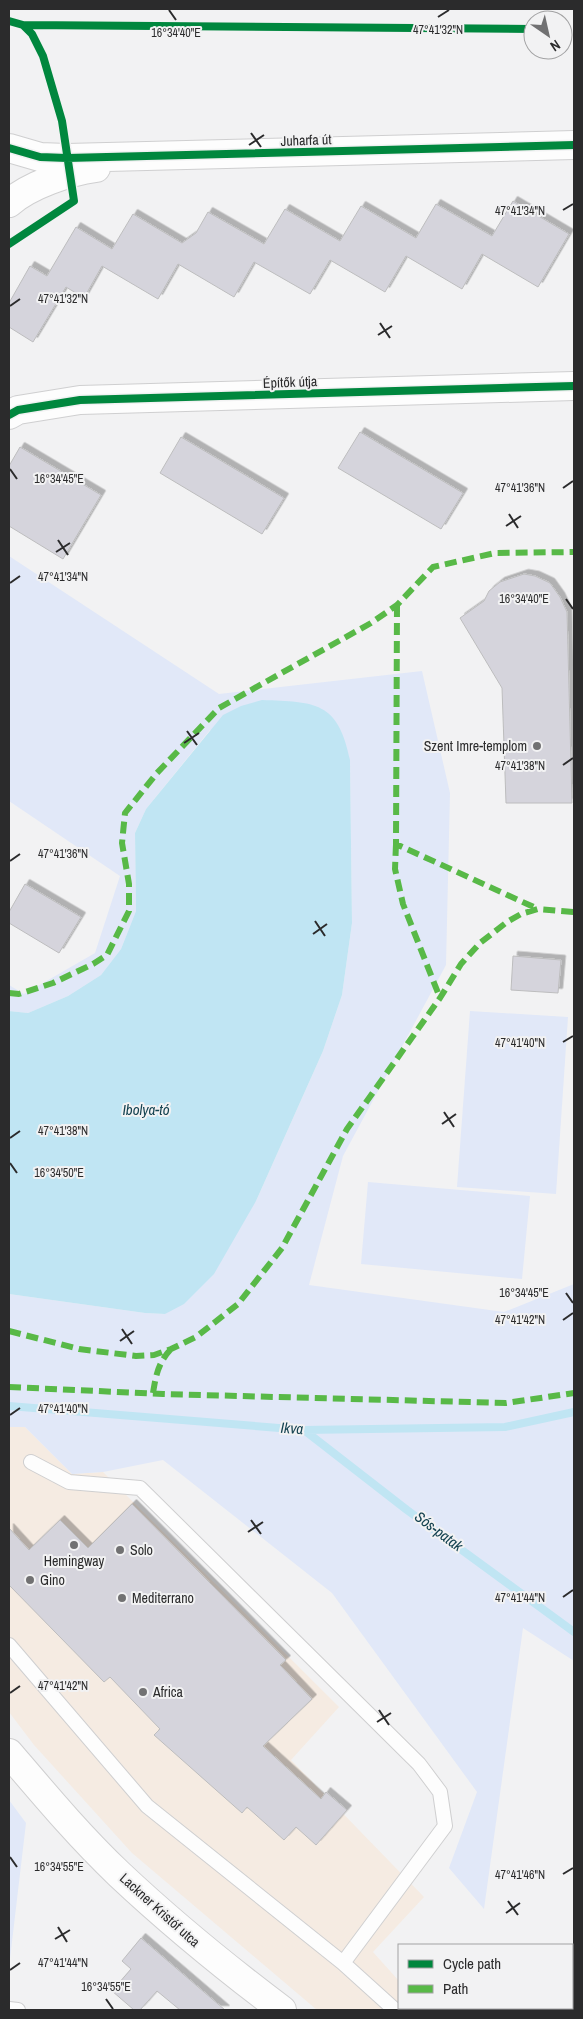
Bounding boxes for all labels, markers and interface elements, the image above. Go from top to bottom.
north arrow [523,10,573,60]
text: 47°41'32"N [413,22,463,38]
text: 16°34'40"E [151,25,201,41]
text: N [547,36,564,56]
street label: Juharfa út [280,130,332,150]
text: 47°41'34"N [495,203,545,219]
text: 47°41'32"N [38,291,88,307]
street label: Építők útja [263,372,318,392]
text: 16°34'45"E [34,471,84,487]
text: 47°41'36"N [495,480,545,496]
text: 47°41'34"N [38,569,88,585]
text: 16°34'40"E [499,591,549,607]
place label: Szent Imre-templom [424,737,527,755]
marker: Szent Imre-templom [531,740,543,752]
text: 47°41'38"N [495,758,545,774]
text: 47°41'36"N [38,846,88,862]
text: 47°41'40"N [495,1035,545,1051]
water label: Ibolya-tó [122,1099,170,1120]
text: 47°41'38"N [38,1123,88,1139]
text: 16°34'50"E [34,1165,84,1181]
text: 16°34'45"E [499,1285,549,1301]
text: 47°41'42"N [495,1312,545,1328]
text: 47°41'40"N [38,1401,88,1417]
water label: Ikva [280,1417,304,1439]
water label: Sós-patak [411,1506,468,1557]
marker: Hemingway [68,1539,80,1551]
place label: Solo [130,1541,153,1559]
marker: Solo [114,1544,126,1556]
place label: Hemingway [44,1552,105,1570]
place label: Gino [40,1571,65,1589]
marker: Gino [24,1574,36,1586]
place label: Mediterrano [132,1589,194,1607]
text: 47°41'44"N [495,1590,545,1606]
marker: Mediterrano [116,1592,128,1604]
text: 47°41'42"N [38,1678,88,1694]
place label: Africa [152,1683,184,1701]
marker: Africa [137,1686,149,1698]
text: 16°34'55"E [34,1859,84,1875]
text: 47°41'46"N [495,1867,545,1883]
street label: Lackner Kristóf utca [116,1869,204,1951]
legend [398,1944,573,2009]
text: Cycle path [443,1953,501,1974]
text: 47°41'44"N [38,1955,88,1971]
text: Path [443,1978,468,1999]
text: 16°34'55"E [81,1979,131,1995]

